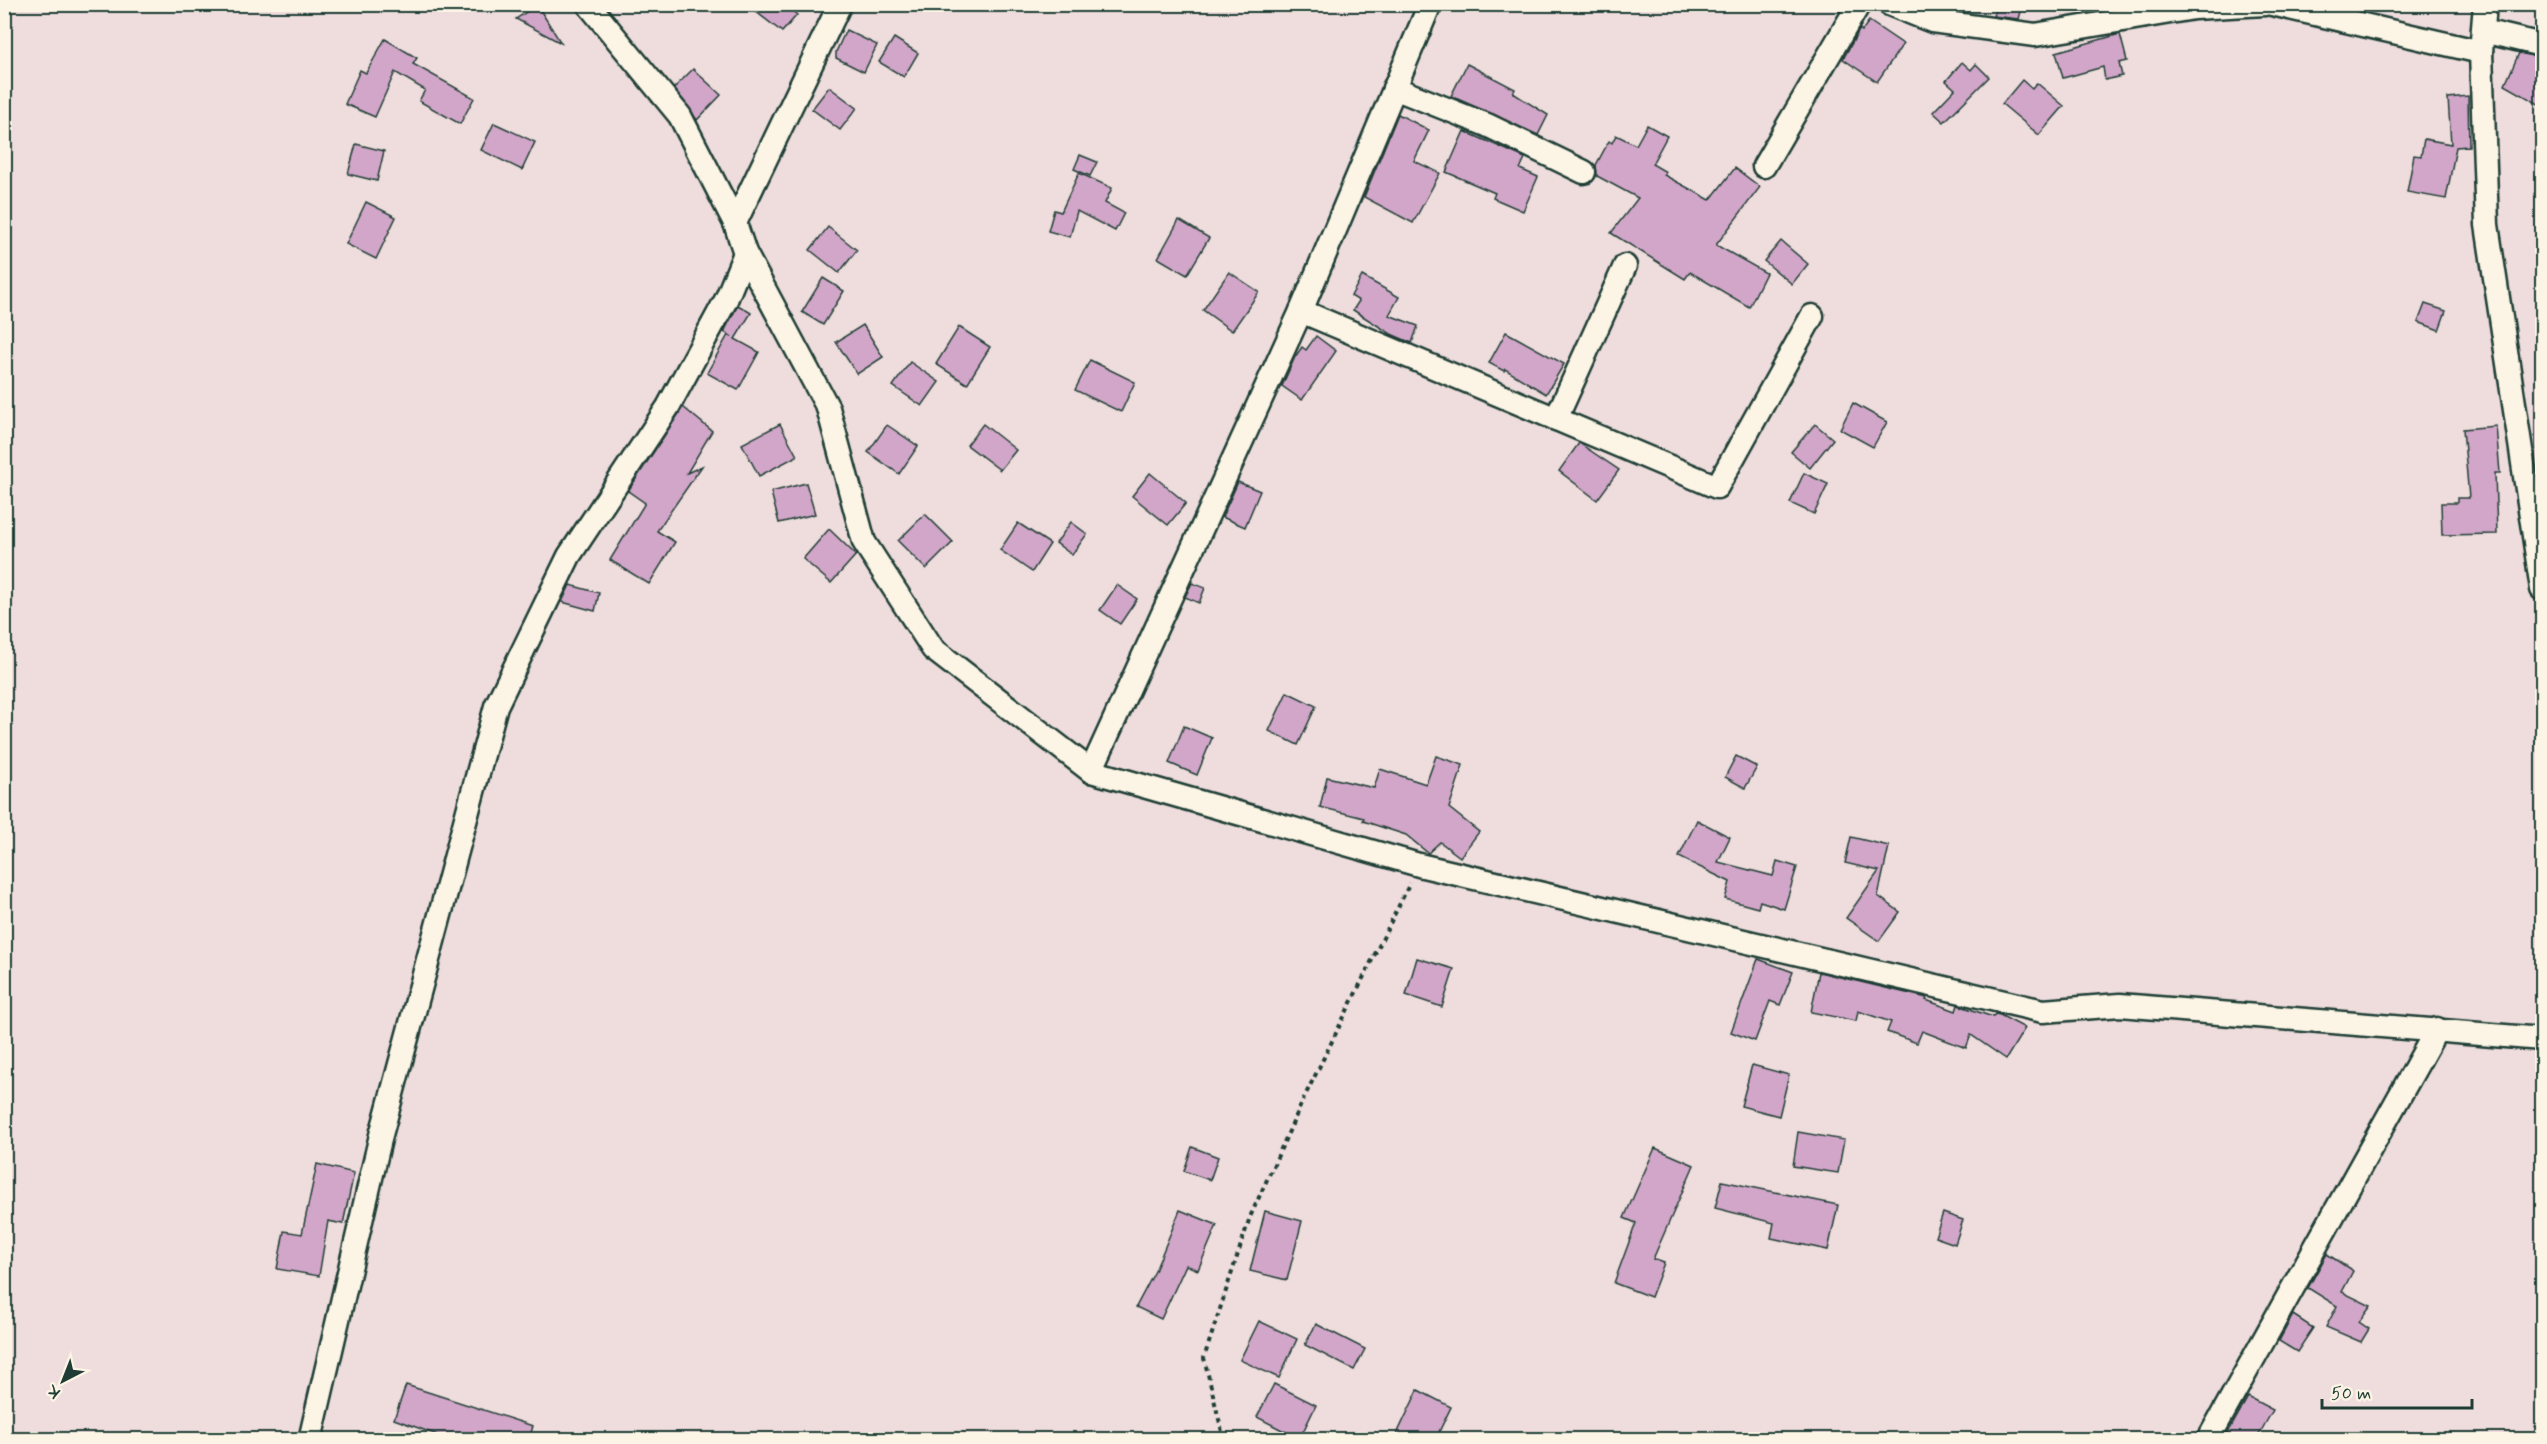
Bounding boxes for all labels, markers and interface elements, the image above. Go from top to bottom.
north arrow [33,1351,93,1411]
scale bar [2322,1372,2472,1410]
text: K [42,1379,65,1403]
text: 50 m [2331,1382,2371,1406]

